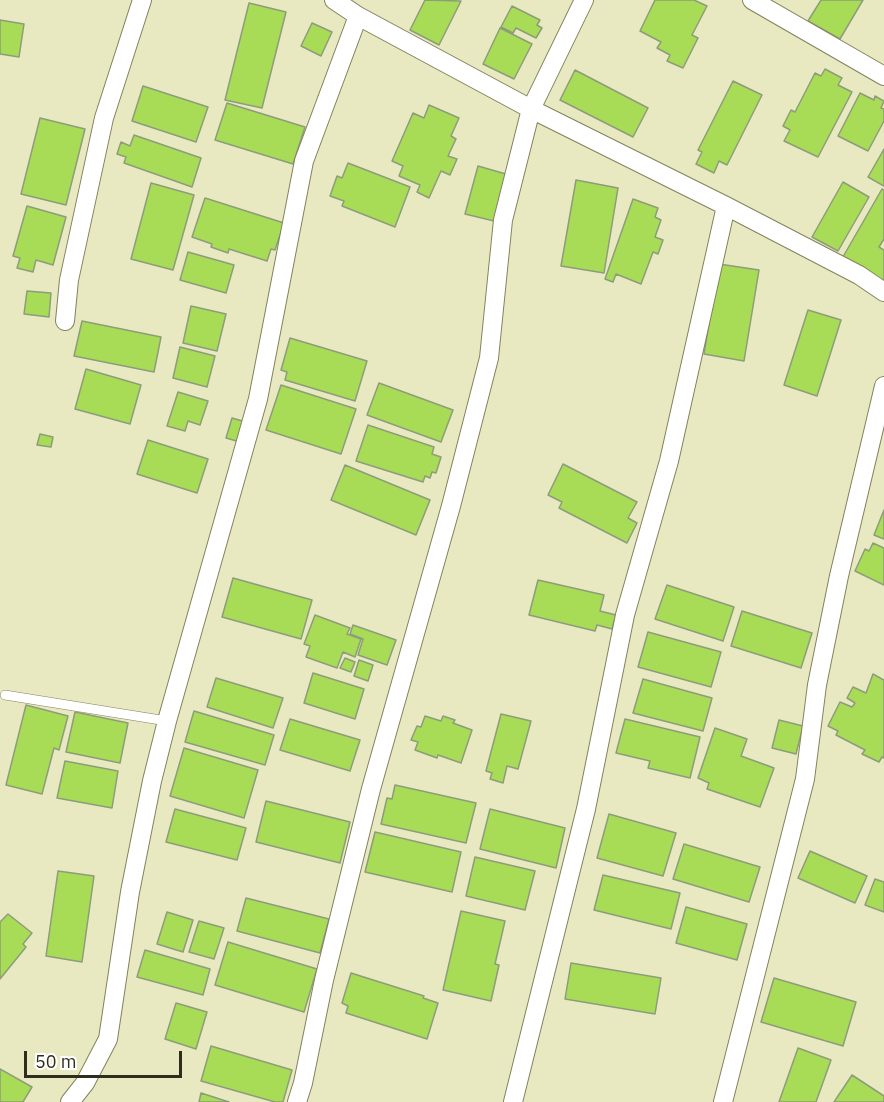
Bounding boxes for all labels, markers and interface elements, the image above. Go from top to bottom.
scale bar [27,1039,184,1077]
text: 50 m [35,1050,77,1073]

